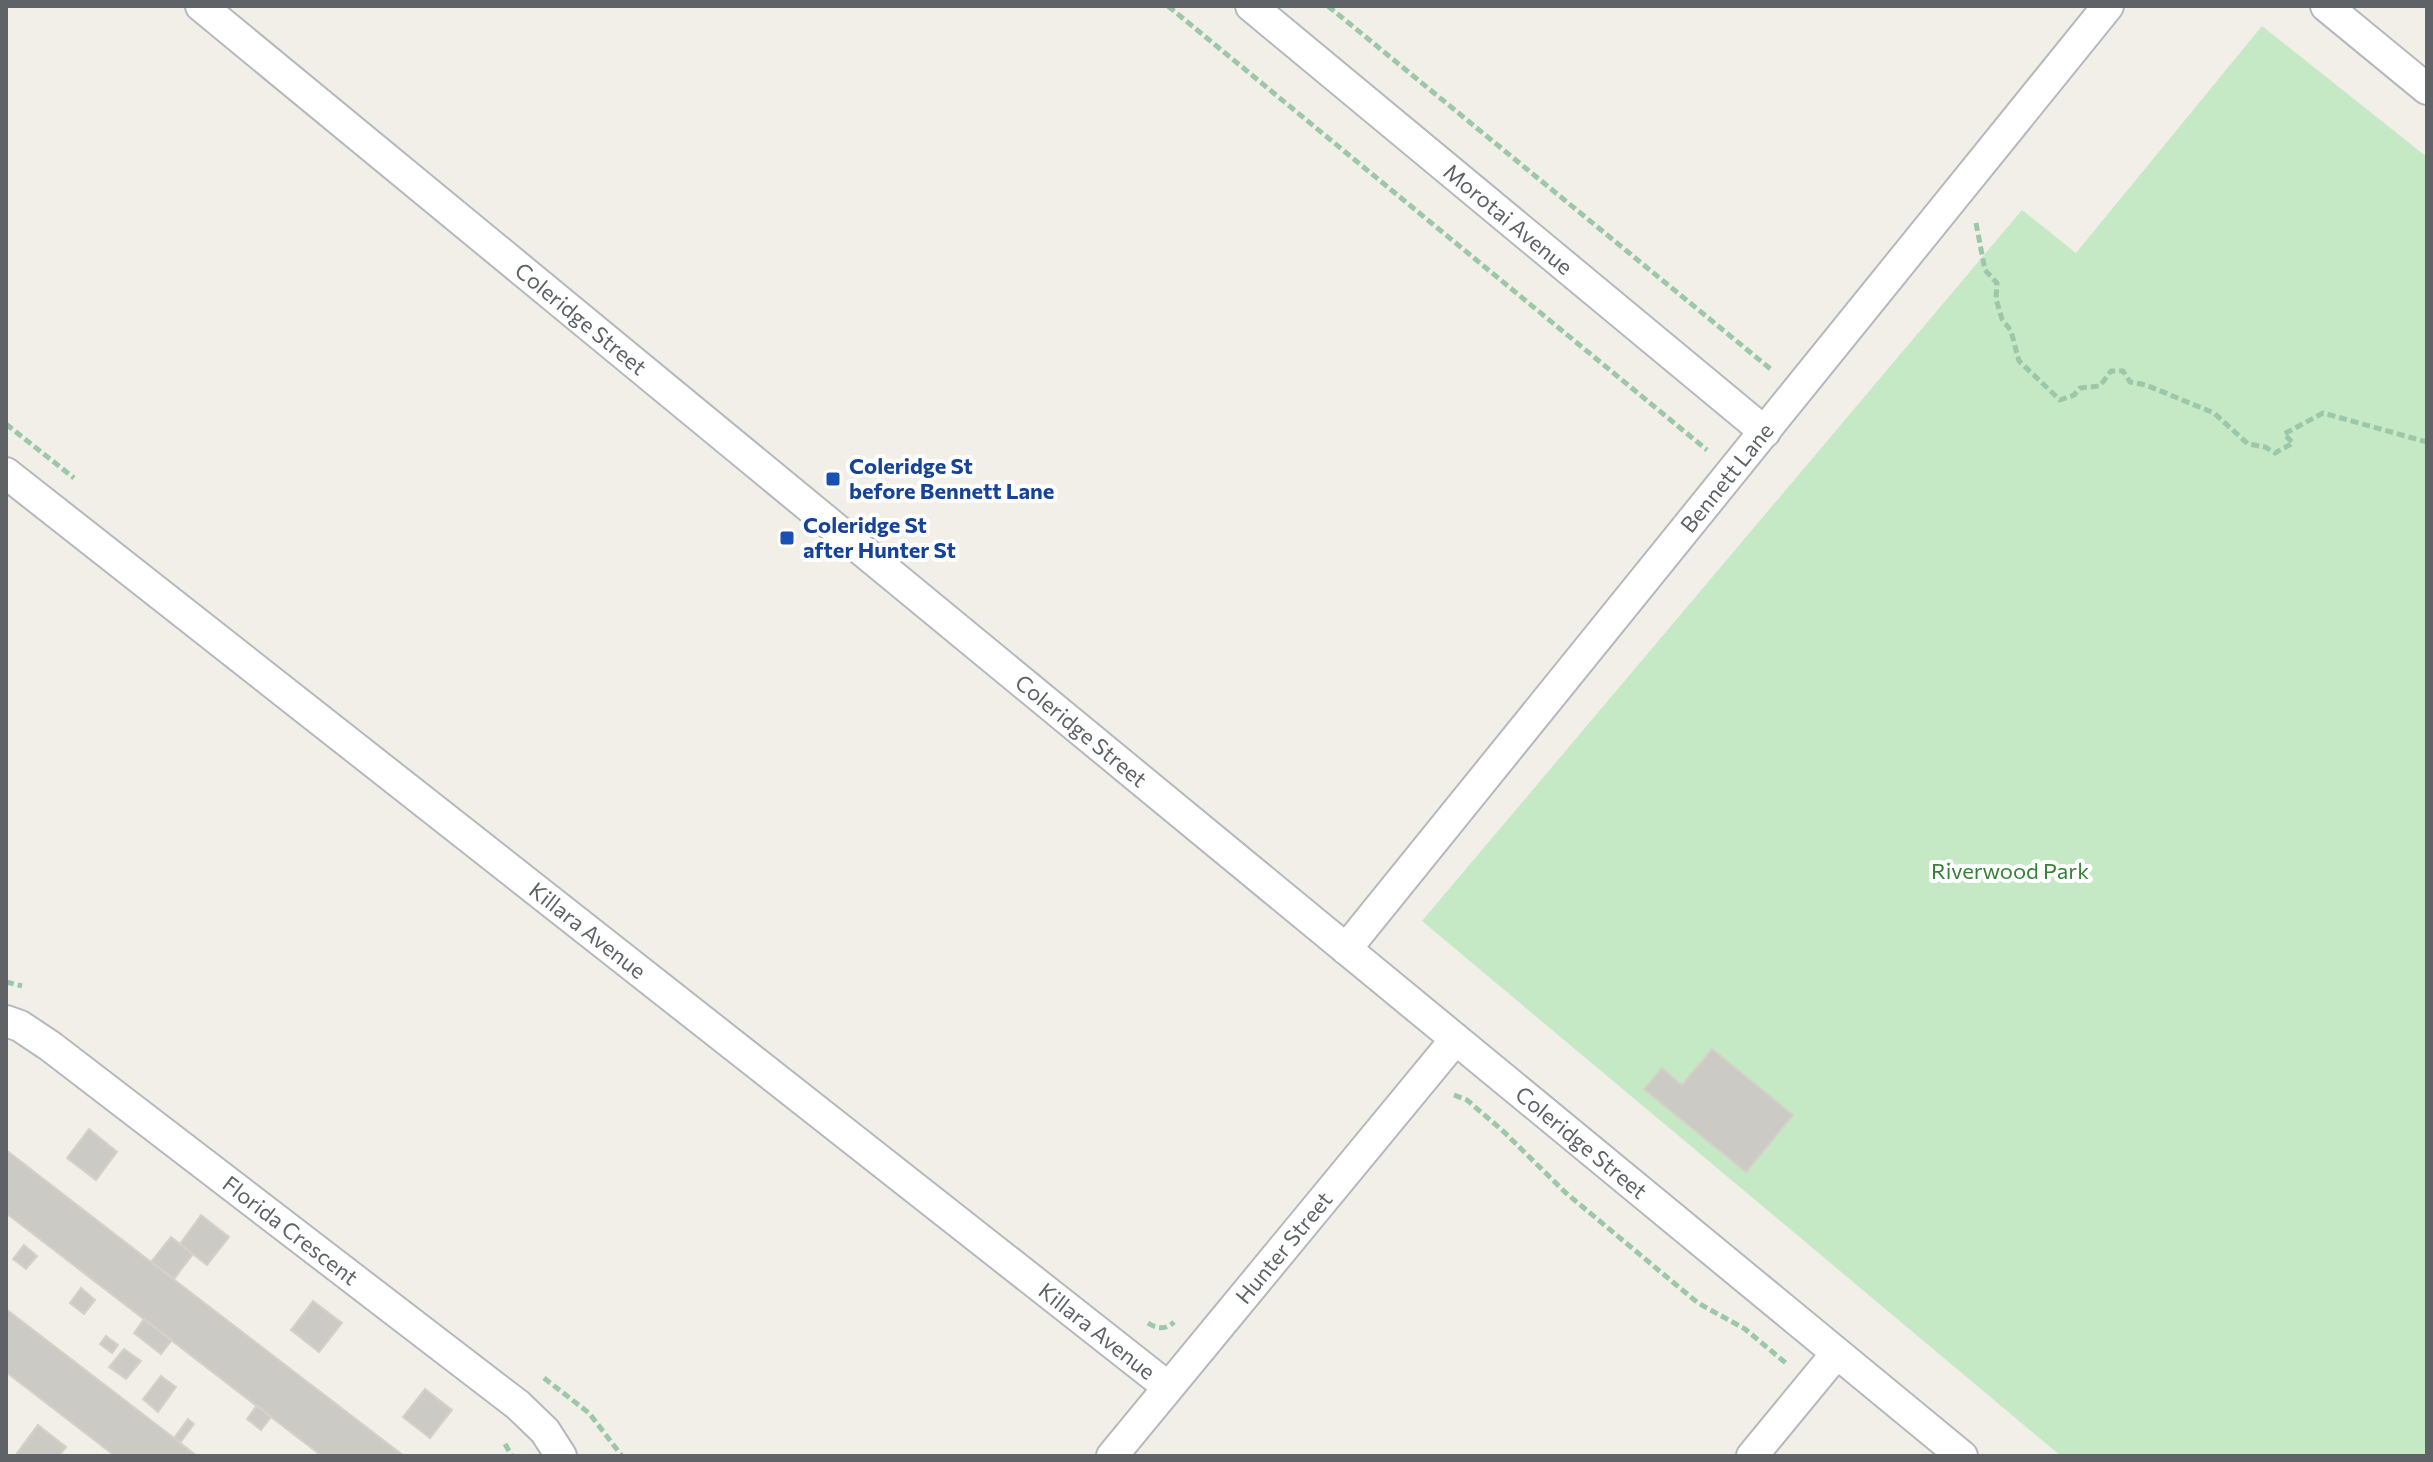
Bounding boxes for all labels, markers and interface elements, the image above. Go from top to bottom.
street label: Morotai Avenue [1439,157,1578,280]
street label: Coleridge Street [510,256,652,380]
street label: Bennett Lane [1674,417,1779,538]
place label: Coleridge St before Bennett Lane [849,452,1054,504]
marker: Coleridge St before Bennett Lane [824,470,842,488]
place label: Coleridge St after Hunter St [803,511,956,563]
marker: Coleridge St after Hunter St [778,529,796,547]
street label: Coleridge Street [1010,668,1153,792]
park label: Riverwood Park [1931,857,2089,884]
street label: Killara Avenue [524,876,652,984]
street label: Coleridge Street [1510,1080,1653,1204]
street label: Florida Crescent [218,1170,364,1291]
street label: Hunter Street [1229,1186,1337,1309]
street label: Killara Avenue [1034,1277,1161,1385]

